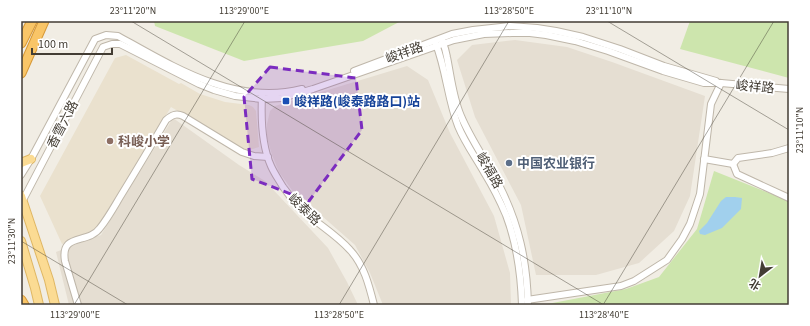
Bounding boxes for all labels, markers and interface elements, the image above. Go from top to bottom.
text: 23°11'20"N [110,4,156,18]
text: 113°29'00"E [219,4,269,18]
text: 113°28'50"E [484,4,534,18]
text: 23°11'10"N [586,4,632,18]
scale bar [32,30,112,56]
text: 100 m [38,36,68,53]
street label: 峻祥路 [383,38,426,68]
street label: 峻祥路 [735,76,775,98]
place label: 峻祥路(峻泰路路口)站 [294,93,420,111]
marker: 峻祥路(峻泰路路口)站 [281,96,291,106]
street label: 香雪六路 [43,97,83,152]
text: 23°11'10"N [793,107,807,153]
place label: 科峻小学 [118,133,170,151]
marker: 科峻小学 [105,136,115,146]
street label: 峻福路 [472,149,507,192]
place label: 中国农业银行 [517,155,595,173]
marker: 中国农业银行 [504,158,514,168]
street label: 峻泰路 [284,190,325,230]
text: 23°11'30"N [5,218,19,264]
north arrow [740,256,780,296]
text: 北 [747,275,764,293]
text: 113°29'00"E [50,308,100,322]
text: 113°28'50"E [314,308,364,322]
text: 113°28'40"E [579,308,629,322]

